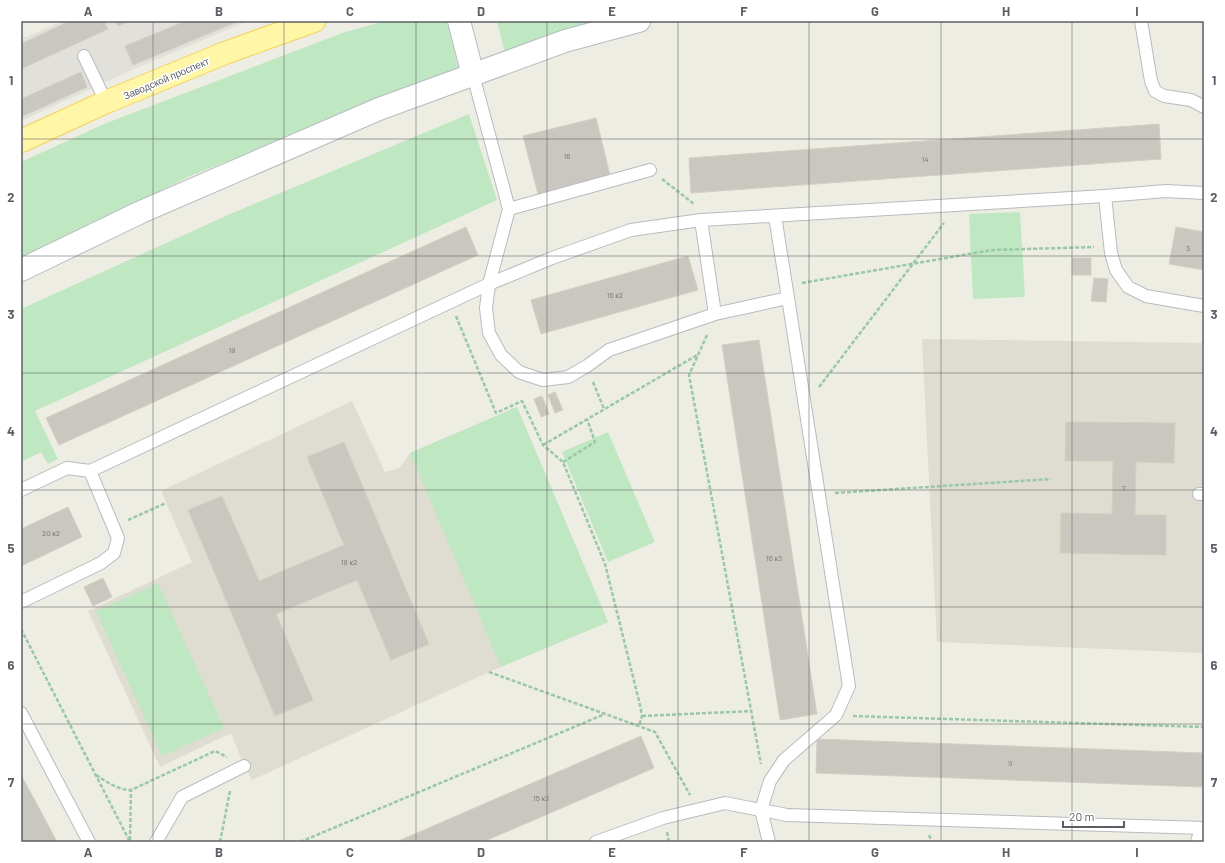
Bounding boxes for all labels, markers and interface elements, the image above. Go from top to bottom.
text: A [84,3,93,19]
text: B [215,3,223,19]
text: C [346,3,354,19]
text: D [477,3,485,19]
text: E [608,3,616,19]
text: F [740,3,748,19]
text: G [871,3,879,19]
text: H [1002,3,1010,19]
text: I [1135,3,1139,19]
street label: Заводской проспект [121,54,211,102]
text: 1 [9,72,13,88]
text: 1 [1212,72,1216,88]
house number: 16 [564,151,570,161]
house number: 14 [921,154,929,164]
text: 2 [7,189,15,205]
text: 2 [1210,189,1218,205]
house number: 3 [1186,243,1190,253]
house number: 16 к2 [607,290,623,300]
text: 3 [7,306,15,322]
text: 3 [1210,306,1218,322]
house number: 18 [229,345,235,355]
text: 4 [7,423,15,439]
text: 4 [1210,423,1218,439]
house number: 7 [1122,483,1126,493]
house number: 20 к2 [42,528,60,538]
text: 5 [7,540,15,556]
text: 5 [1210,540,1218,556]
house number: 16 к3 [766,553,782,563]
house number: 18 к2 [341,557,357,567]
text: 6 [8,657,15,673]
text: 6 [1211,657,1218,673]
house number: 9 [1008,758,1012,768]
text: 7 [8,774,15,790]
text: 7 [1211,774,1218,790]
house number: 15 к3 [533,793,549,803]
scale bar [1063,803,1124,829]
text: 20 m [1069,809,1095,823]
text: A [84,844,93,860]
text: B [215,844,223,860]
text: C [346,844,354,860]
text: D [477,844,485,860]
text: E [608,844,616,860]
text: F [740,844,748,860]
text: G [871,844,879,860]
text: H [1002,844,1010,860]
text: I [1135,844,1139,860]

